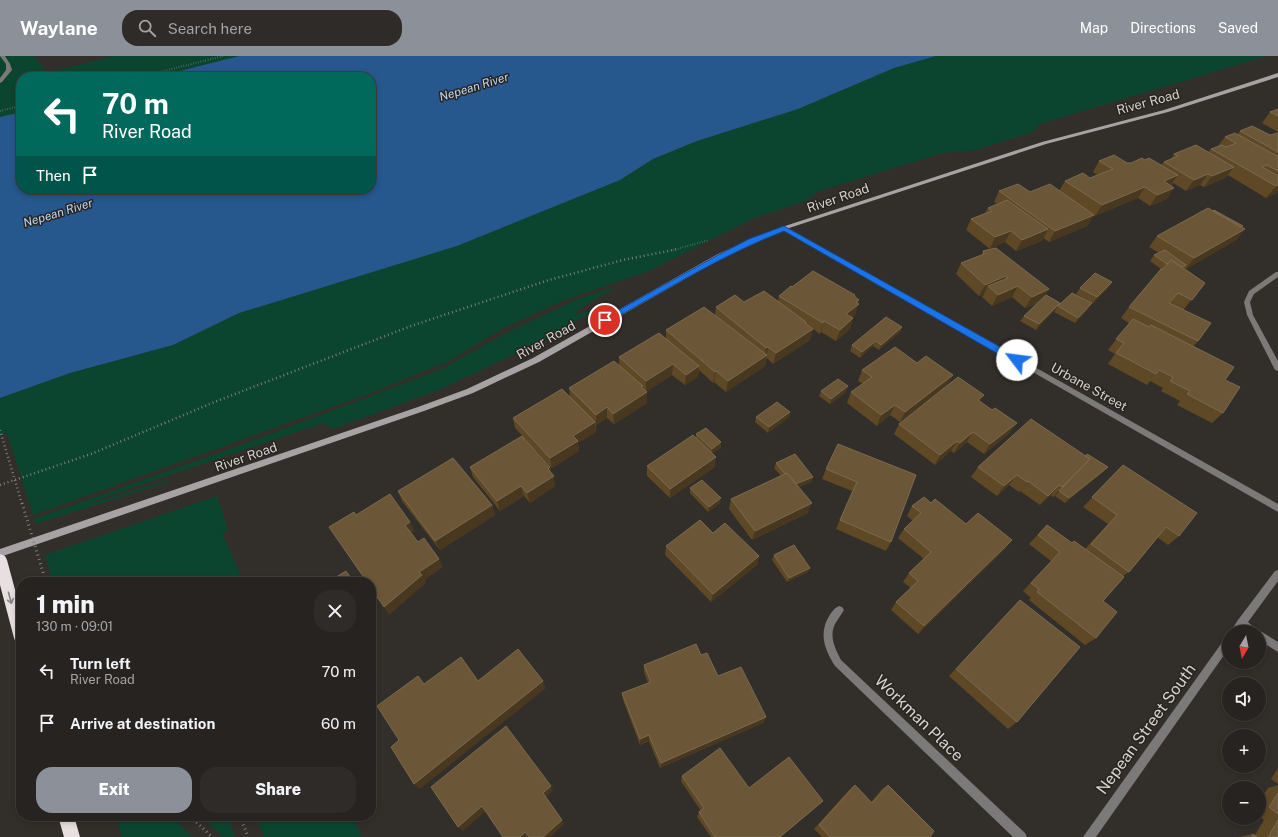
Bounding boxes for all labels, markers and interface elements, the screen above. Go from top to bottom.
search box [122,10,402,46]
text: Waylane [20,17,98,39]
icon: search [136,17,158,39]
text: Search here [168,20,252,37]
text: Map [1080,20,1108,36]
text: Directions [1130,20,1196,36]
text: Saved [1218,20,1258,36]
water label: Nepean River [438,70,511,104]
street label: River Road [1115,86,1181,118]
text: 70 m [102,87,169,120]
icon: left [36,88,88,140]
text: River Road [102,121,192,142]
icon: arrive [79,164,101,186]
text: Then [36,167,71,184]
street label: River Road [805,180,871,216]
water label: Nepean River [22,196,95,230]
pin [588,303,622,337]
icon: arrive [594,309,616,331]
street label: River Road [514,318,578,362]
position arrow [996,339,1038,381]
street label: Urbane Street [1048,360,1130,414]
street label: River Road [213,439,279,475]
text: 1 min [36,590,95,618]
button: close [314,590,356,632]
one-way arrow [7,591,14,604]
text: 130 m · 09:01 [36,619,113,634]
north arrow [1222,625,1266,669]
map controls [1222,625,1266,825]
text: Turn left [70,655,131,672]
icon: left [36,660,58,682]
street label: Nepean Street South [1092,660,1200,798]
text: 70 m [321,663,356,680]
street label: Workman Place [871,671,967,765]
text: River Road [70,672,135,687]
button: sound [1222,677,1266,721]
icon: arrive [36,712,58,734]
text: Arrive at destination [70,715,215,732]
text: 60 m [321,715,356,732]
button: + [1222,729,1266,773]
button: Exit [36,767,192,813]
button: Share [200,767,356,813]
button: − [1222,781,1266,825]

